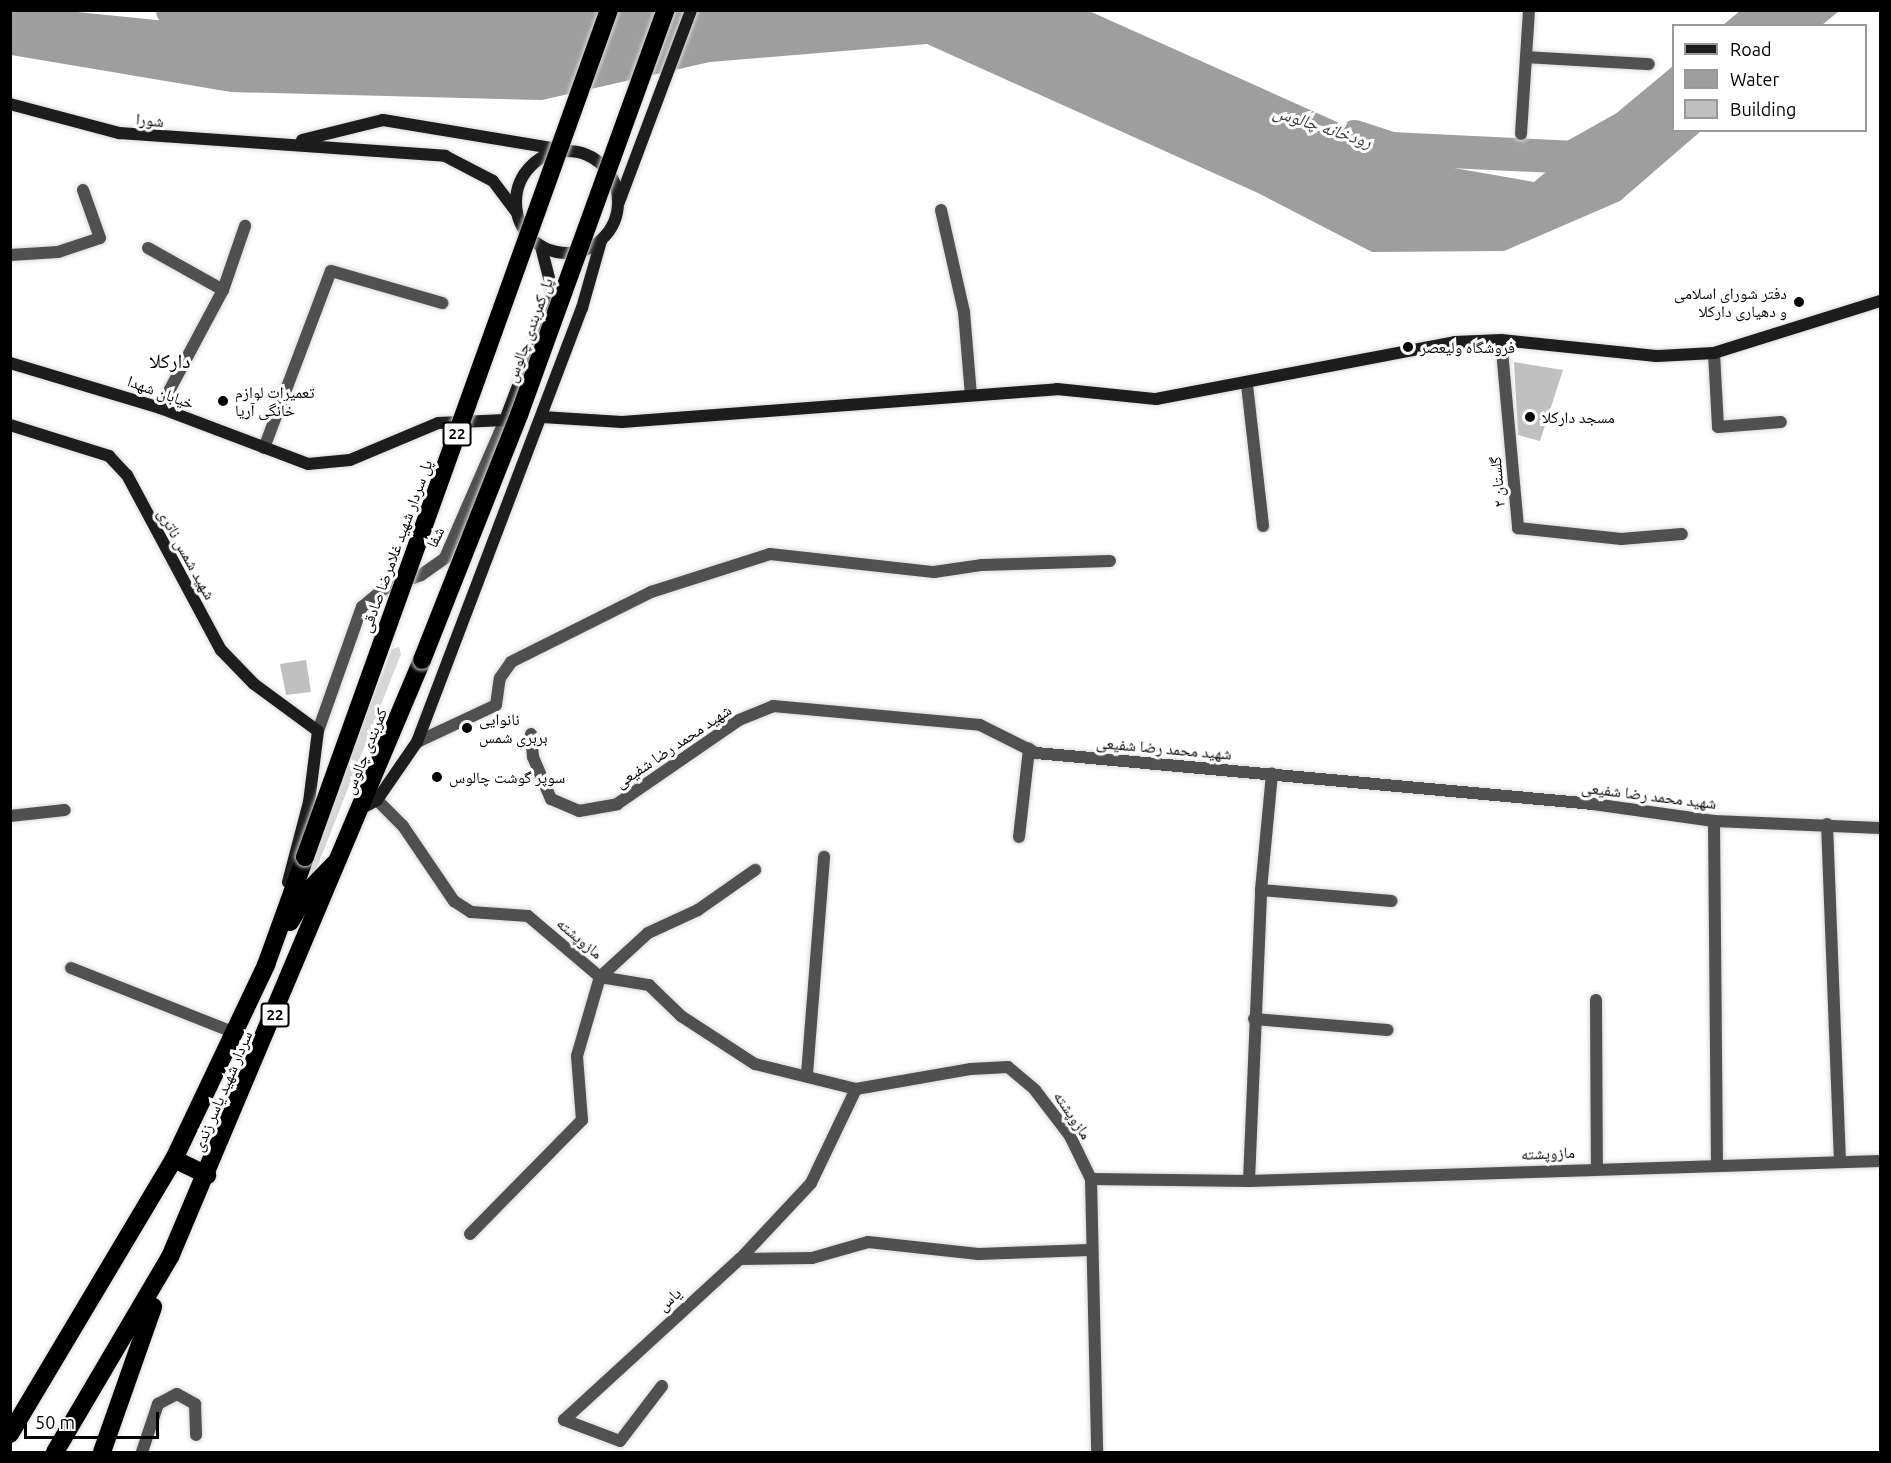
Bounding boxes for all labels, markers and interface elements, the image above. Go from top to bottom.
legend [1672,24,1867,132]
text: Road [1730,39,1772,59]
text: Water [1730,69,1779,89]
text: Building [1730,99,1796,119]
water label: رودخانه چالوس [1271,100,1375,152]
street label: شورا [135,109,165,131]
street label: پل کمربندی چالوس [501,275,557,385]
place label: دفتر شورای اسلامی و دهیاری دارکلا [1674,283,1787,321]
marker: دفتر شورای اسلامی و دهیاری دارکلا [1792,295,1806,309]
place label: فروشگاه ولیعصر [1420,337,1515,357]
marker: فروشگاه ولیعصر [1401,340,1415,354]
district label: دارکلا [149,348,191,372]
street label: خیابان شهدا [125,371,197,413]
place label: تعمیرات لوازم خانگی آریا [235,382,314,420]
marker: تعمیرات لوازم خانگی آریا [216,394,230,408]
place label: مسجد دارکلا [1542,407,1615,427]
marker: مسجد دارکلا [1523,410,1537,424]
road number: 22 [442,422,472,446]
street label: گلستان ۲ [1485,456,1509,508]
street label: پل سردار شهید غلامرضا صادقی [356,457,436,635]
street label: شهید شمس ناتری [154,505,220,603]
street label: شفا [422,523,448,551]
street label: شهید محمد رضا شفیعی [611,700,735,792]
street label: کمربندی چالوس [339,705,391,797]
place label: نانوایی بربری شمس [479,709,548,747]
marker: نانوایی بربری شمس [460,721,474,735]
street label: شهید محمد رضا شفیعی [1095,733,1233,763]
place label: سوپر گوشت چالوس [449,767,565,787]
marker: سوپر گوشت چالوس [430,770,444,784]
street label: شهید محمد رضا شفیعی [1580,777,1718,813]
street label: مازوپشته [553,913,607,963]
road number: 22 [260,1003,290,1027]
street label: سردار شهید یاسر زندی [188,1028,256,1154]
street label: مازوپشته [1050,1087,1096,1143]
street label: مازوپشته [1521,1142,1575,1164]
street label: یاس [653,1283,685,1315]
scale bar [27,1400,162,1438]
text: 50 m [35,1412,75,1432]

